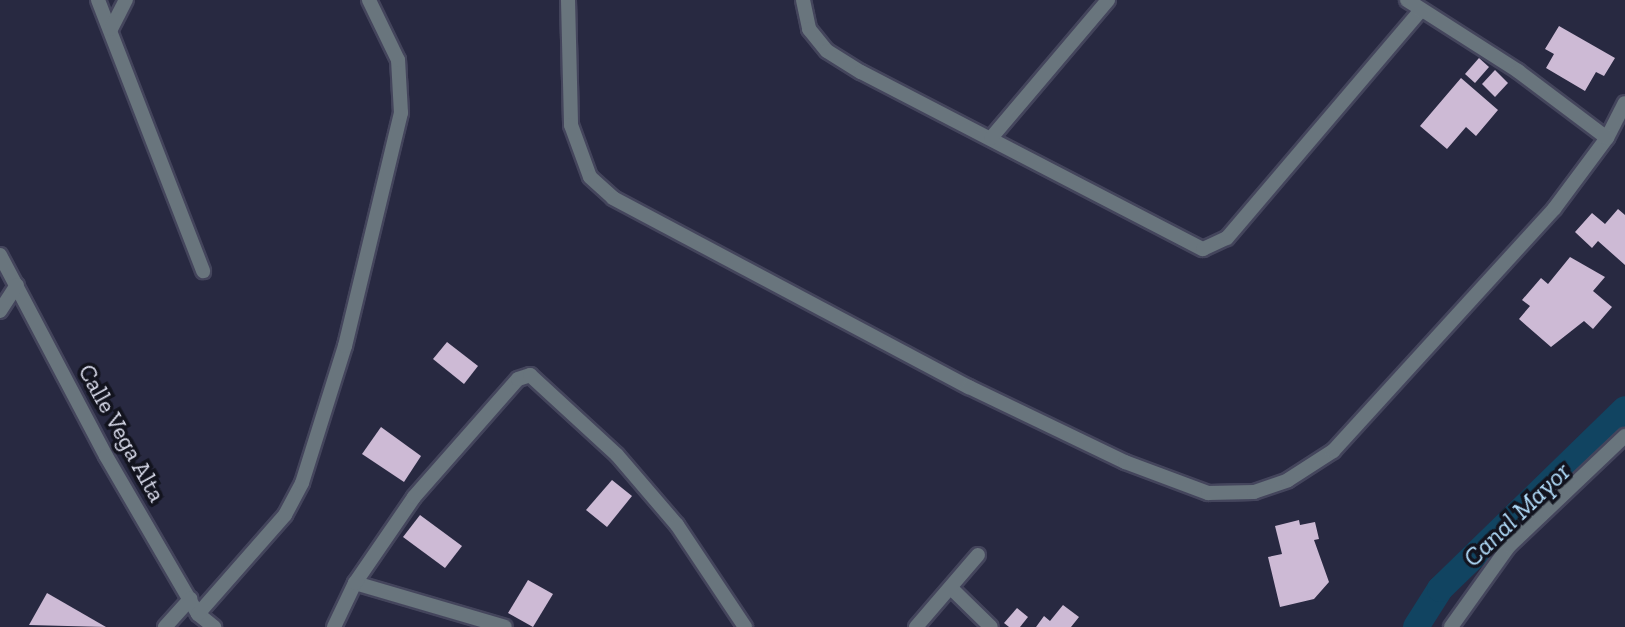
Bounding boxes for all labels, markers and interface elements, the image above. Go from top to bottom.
street label: Calle Vega Alta [72,358,172,508]
water label: Canal Mayor [1457,456,1577,574]

